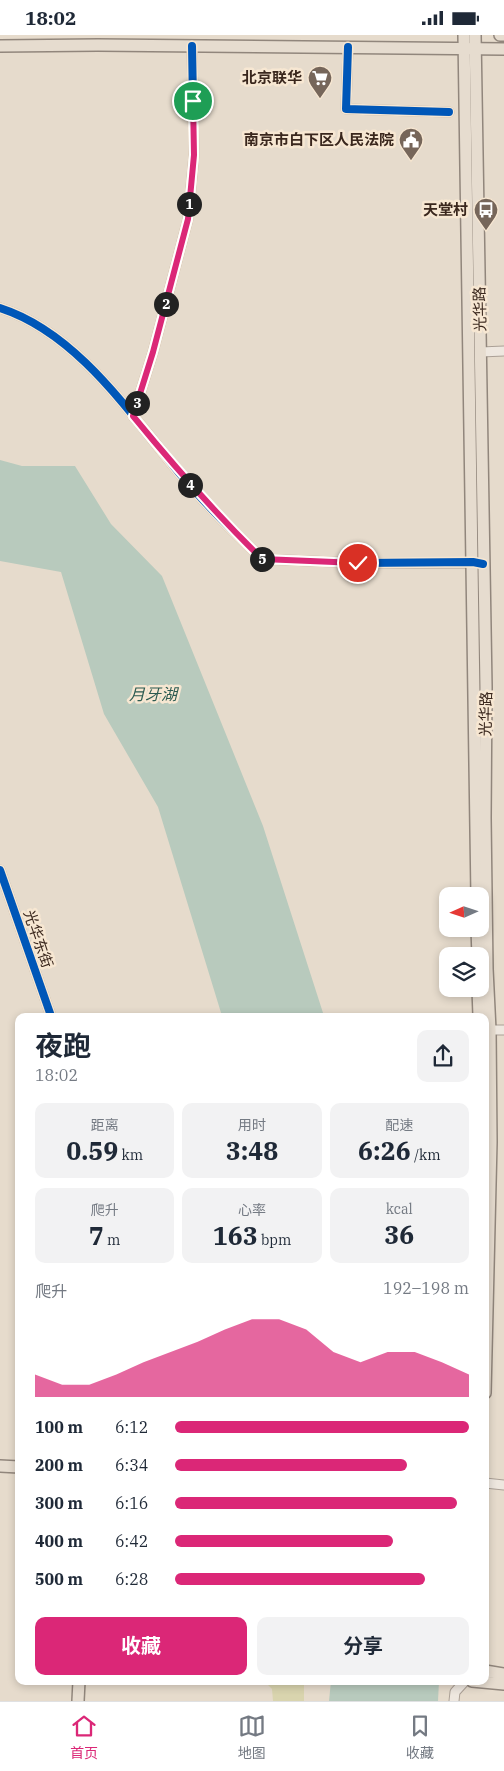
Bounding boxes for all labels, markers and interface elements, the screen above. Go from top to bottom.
text: 18:02 [25,6,76,30]
supermarket icon: 北京联华 [307,65,333,99]
place label: 北京联华 [242,68,302,87]
pin [172,80,214,122]
icon: arrive [179,87,207,115]
public building icon: 南京市白下区人民法院 [398,127,424,161]
place label: 南京市白下区人民法院 [244,130,394,149]
pin: 1 [176,191,202,217]
text: 1 [185,195,194,213]
bus stop icon: 天堂村 [473,197,499,231]
place label: 天堂村 [423,200,468,219]
street label: 光华路 [470,286,489,332]
pin: 2 [154,291,178,317]
text: 2 [162,295,171,313]
pin: 3 [124,391,150,415]
text: 3 [133,394,142,412]
pin: 4 [178,473,202,497]
text: 4 [186,476,195,494]
pin [337,542,379,584]
pin: 5 [250,547,274,571]
icon: check [344,549,372,577]
text: 5 [258,550,267,568]
water label: 月牙湖 [129,684,180,704]
street label: 光华路 [476,691,495,737]
north arrow [439,887,489,937]
map controls [439,887,489,997]
street label: 光华东街 [20,907,57,970]
button: layers [439,947,489,997]
text: 夜跑 [35,1027,91,1064]
button: share [417,1030,469,1082]
text: 18:02 [35,1065,78,1085]
text: 距离 [91,1116,119,1134]
text: 用时 [238,1116,266,1134]
text: 配速 [385,1116,413,1134]
text: 0.59 [66,1134,118,1167]
text: 3:48 [226,1134,278,1167]
text: 6:26 [358,1134,411,1167]
text: km [118,1146,143,1164]
text: /km [411,1146,441,1164]
text: kcal [386,1200,413,1218]
text: 爬升 [91,1201,119,1219]
text: 心率 [238,1201,266,1219]
text: 36 [384,1218,414,1251]
text: 7 [89,1219,104,1252]
text: 163 [213,1219,258,1252]
text: m [104,1231,120,1249]
text: bpm [258,1231,291,1249]
text: 192–198 m [383,1278,469,1298]
text: 爬升 [35,1281,67,1301]
text: 100 m [35,1417,83,1437]
text: 6:12 [115,1417,148,1437]
text: 200 m [35,1455,83,1475]
text: 6:34 [115,1455,148,1475]
text: 300 m [35,1493,83,1513]
text: 6:16 [115,1493,148,1513]
text: 400 m [35,1531,83,1551]
text: 6:42 [115,1531,148,1551]
text: 500 m [35,1569,83,1589]
text: 6:28 [115,1569,148,1589]
button: 收藏 [35,1617,247,1675]
button: 分享 [257,1617,469,1675]
tab: 首页 [70,1712,98,1762]
tab: 地图 [238,1712,266,1762]
tab: 收藏 [406,1712,434,1762]

